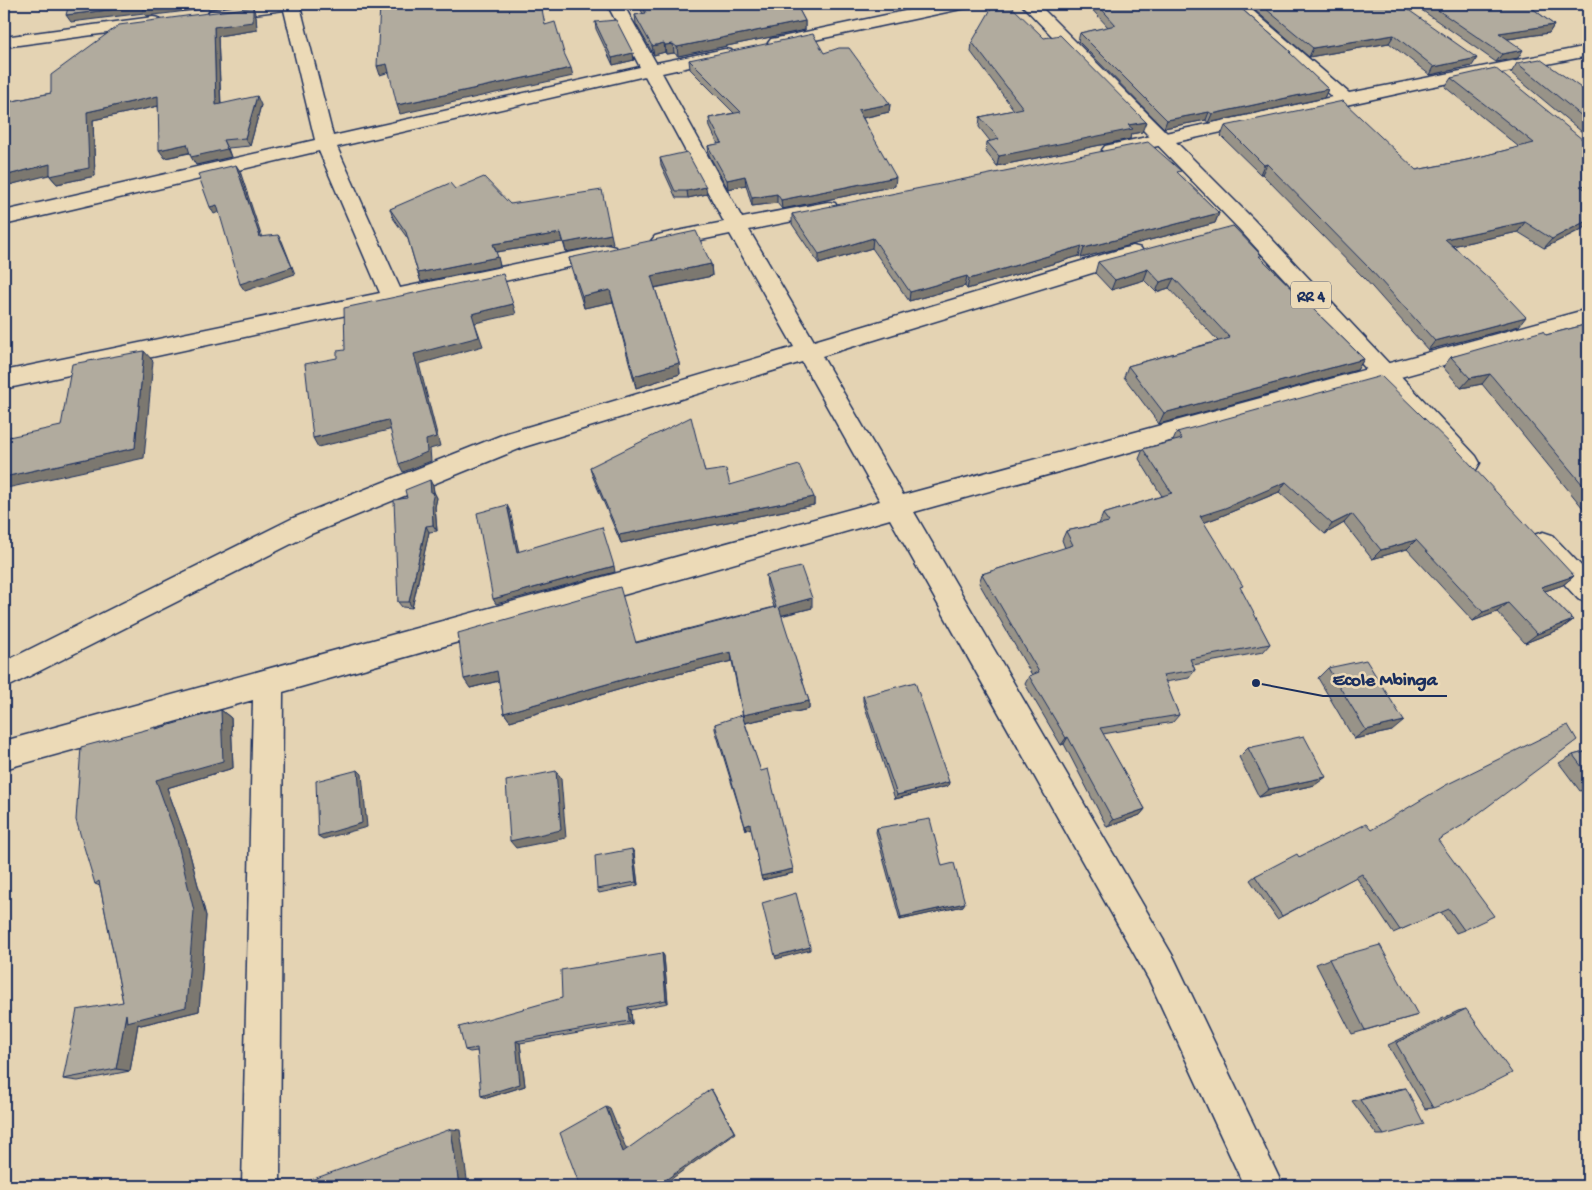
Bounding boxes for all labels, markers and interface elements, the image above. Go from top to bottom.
road number: RR 4 [1291,282,1331,308]
callout: Ecole Mbinga [1323,662,1447,696]
text: Ecole Mbinga [1333,670,1439,693]

